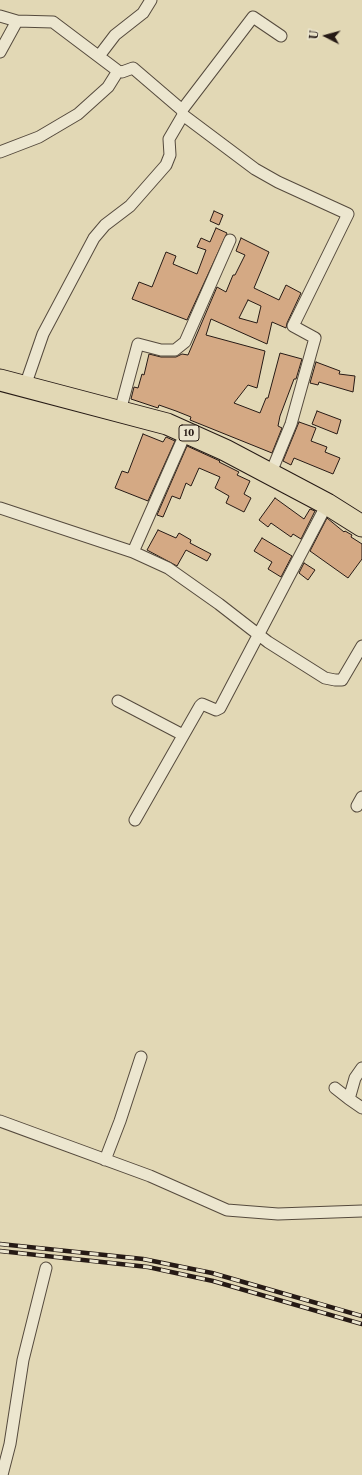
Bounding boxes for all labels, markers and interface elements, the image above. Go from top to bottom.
north arrow [306,16,346,56]
text: U [307,30,321,40]
road number: 10 [179,425,199,441]

